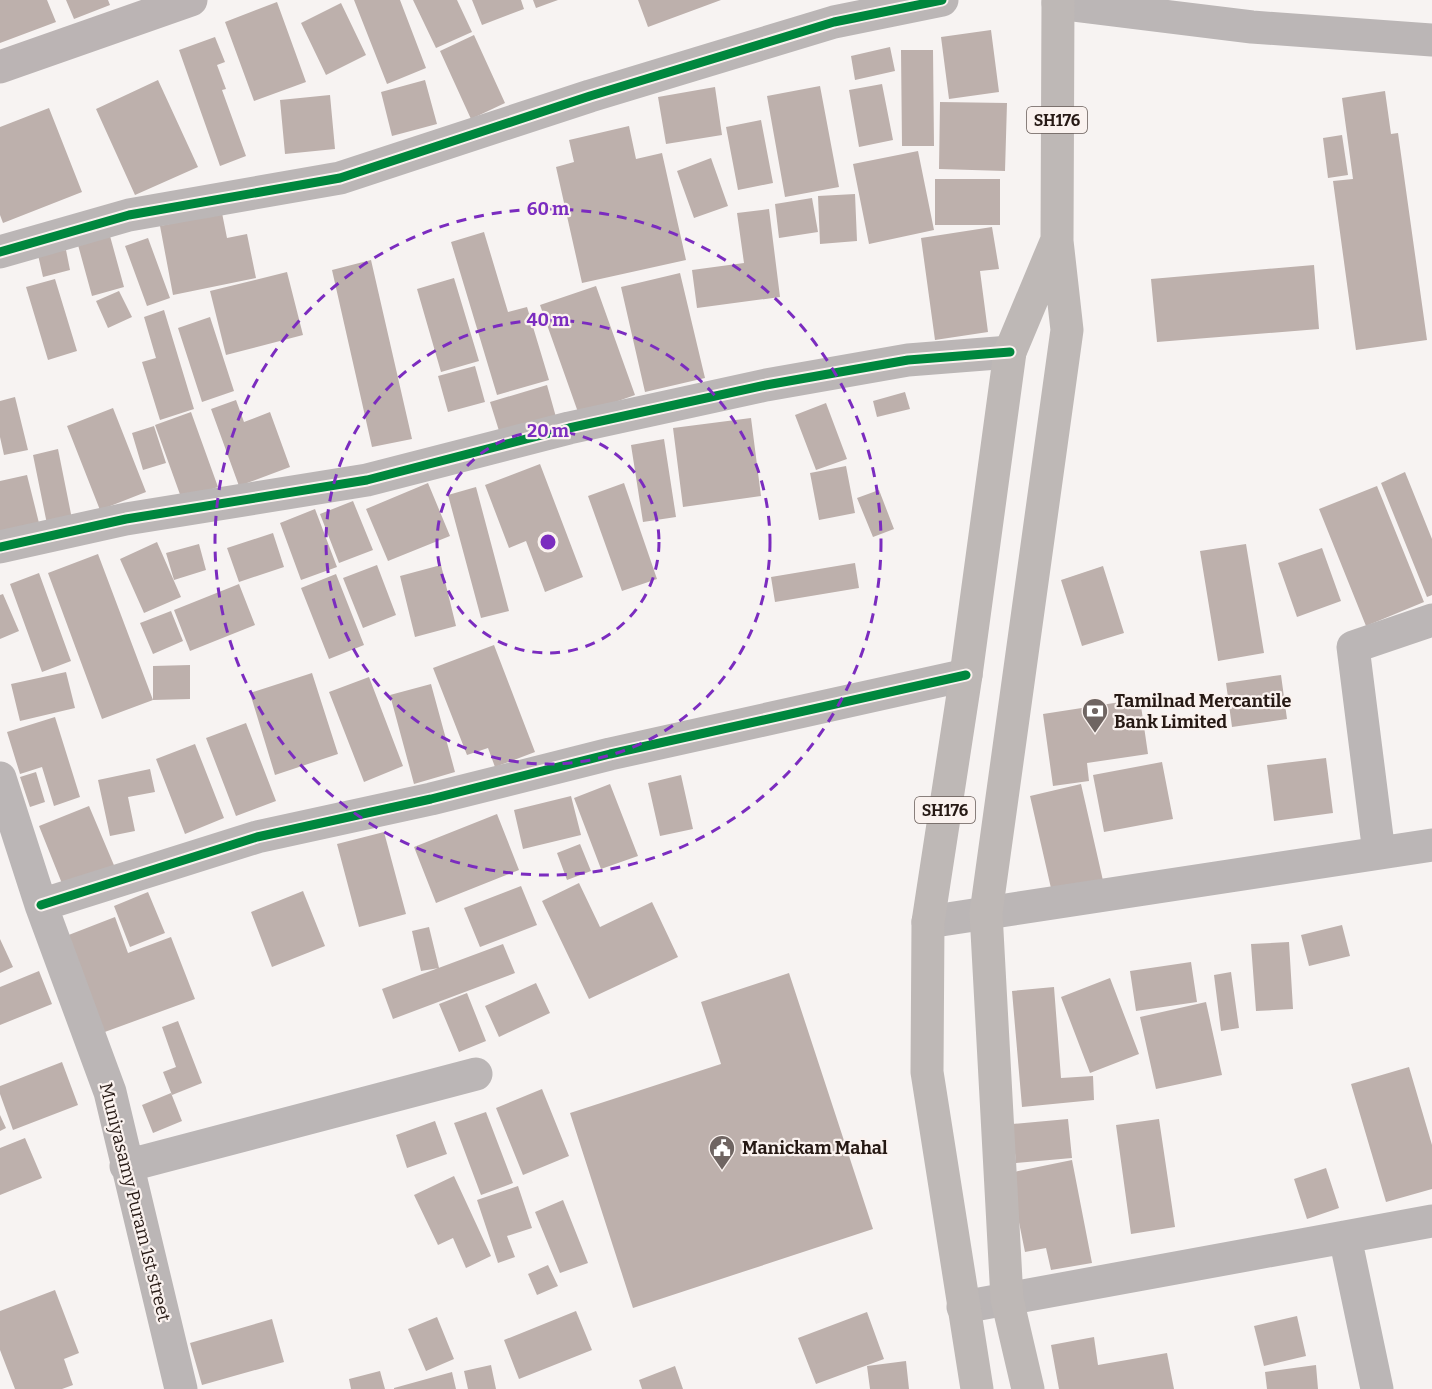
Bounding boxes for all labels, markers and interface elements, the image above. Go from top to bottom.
road number: SH176 [1027,107,1087,133]
text: 60 m [527,198,569,220]
text: 40 m [527,309,569,331]
text: 20 m [527,420,569,442]
centre of rings [538,532,558,552]
place label: Tamilnad Mercantile Bank Limited [1114,690,1291,733]
bank icon: Tamilnad Mercantile Bank Limited [1080,696,1110,734]
road number: SH176 [915,797,975,823]
street label: Muniyasamy Puram 1st street [95,1080,175,1324]
public building icon: Manickam Mahal [707,1133,737,1171]
place label: Manickam Mahal [742,1137,888,1159]

